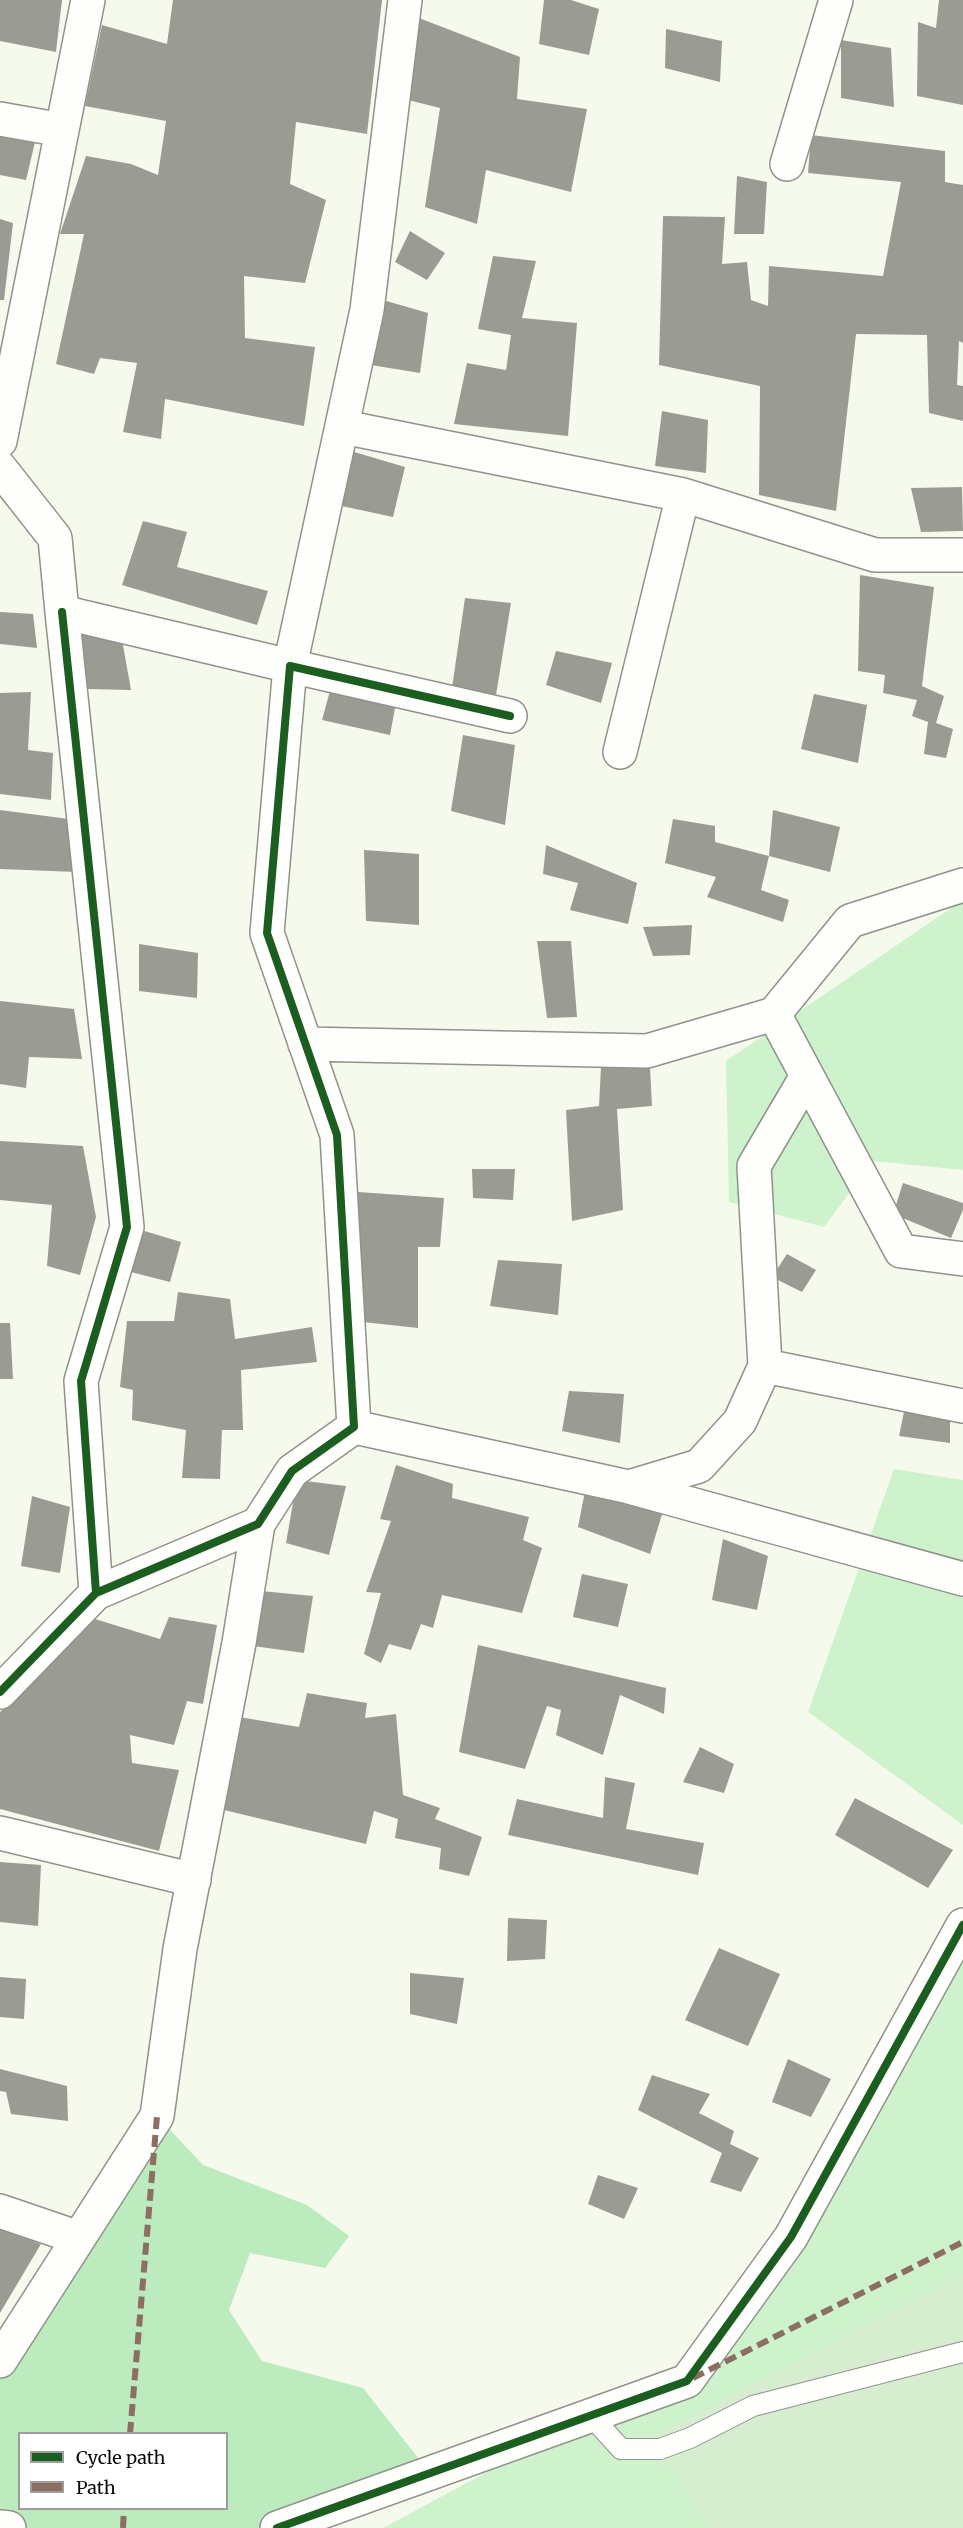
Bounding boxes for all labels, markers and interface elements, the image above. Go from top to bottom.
legend [18,2432,228,2510]
text: Cycle path [76,2446,165,2469]
text: Path [76,2476,116,2499]

